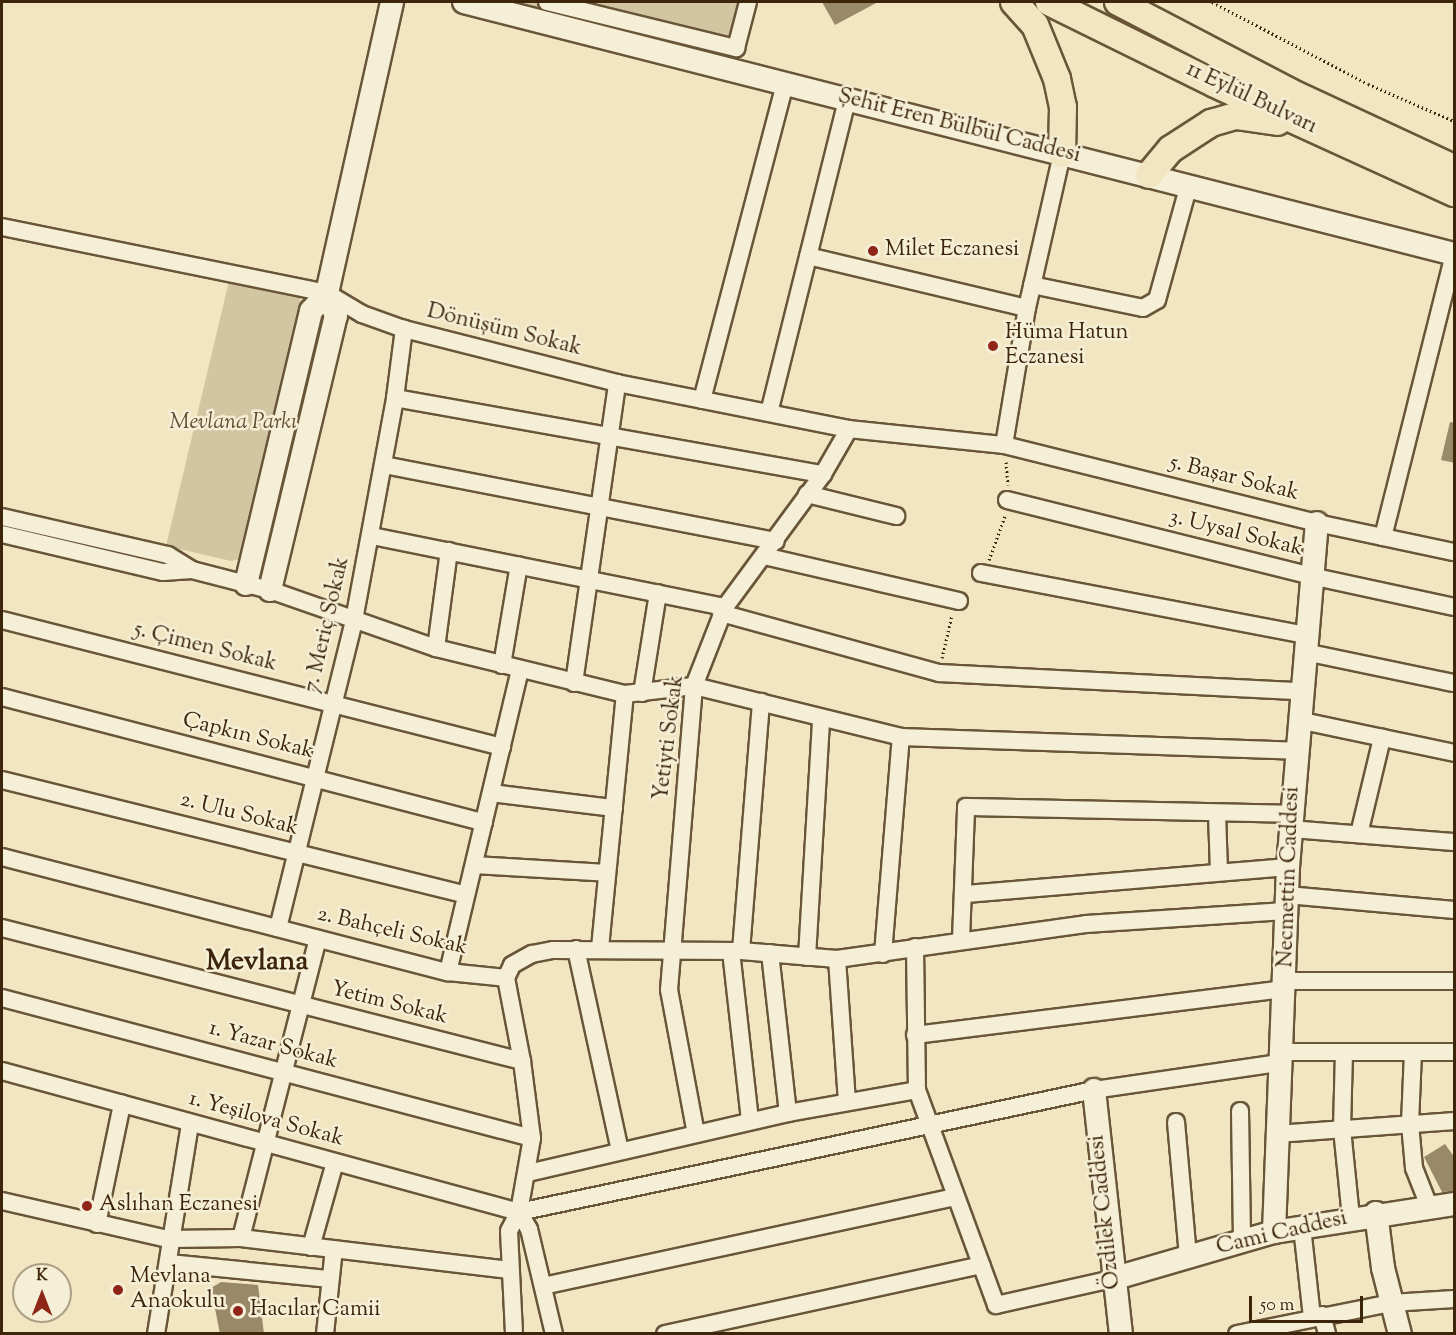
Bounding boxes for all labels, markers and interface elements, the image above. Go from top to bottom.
street label: 11 Eylül Bulvarı [1181,57,1321,141]
street label: Şehit Eren Bülbül Caddesi [835,84,1083,170]
place label: Milet Eczanesi [885,238,1019,264]
marker: Milet Eczanesi [866,244,880,258]
street label: Dönüşüm Sokak [424,299,584,363]
place label: Hüma Hatun Eczanesi [1005,320,1129,372]
marker: Hüma Hatun Eczanesi [986,339,1000,353]
park label: Mevlana Parkı [169,411,297,437]
street label: 5. Başar Sokak [1167,450,1301,508]
street label: 3. Uysal Sokak [1166,505,1306,563]
street label: 7. Meriç Sokak [300,555,356,695]
street label: 5. Çimen Sokak [131,617,279,679]
street label: Yetiyti Sokak [649,674,691,802]
street label: Çapkın Sokak [180,708,316,766]
street label: Necmettin Caddesi [1274,786,1306,968]
street label: 2. Ulu Sokak [177,788,301,842]
street label: 2. Bahçeli Sokak [314,902,470,962]
district label: Mevlana [206,945,308,979]
street label: Yetim Sokak [328,977,450,1031]
street label: 1. Yazar Sokak [206,1016,340,1076]
street label: 1. Yeşilova Sokak [186,1087,346,1153]
street label: Özdilek Caddesi [1085,1133,1127,1291]
place label: Aslıhan Eczanesi [99,1193,258,1219]
marker: Aslıhan Eczanesi [80,1199,94,1213]
street label: Cami Caddesi [1214,1206,1350,1262]
north arrow [12,1263,72,1323]
place label: Mevlana Anaokulu [130,1264,225,1316]
text: K [36,1265,48,1288]
marker: Mevlana Anaokulu [111,1283,125,1297]
scale bar [1252,1284,1366,1322]
text: 50 m [1260,1293,1294,1319]
place label: Hacılar Camii [250,1298,381,1324]
marker: Hacılar Camii [231,1304,245,1318]

